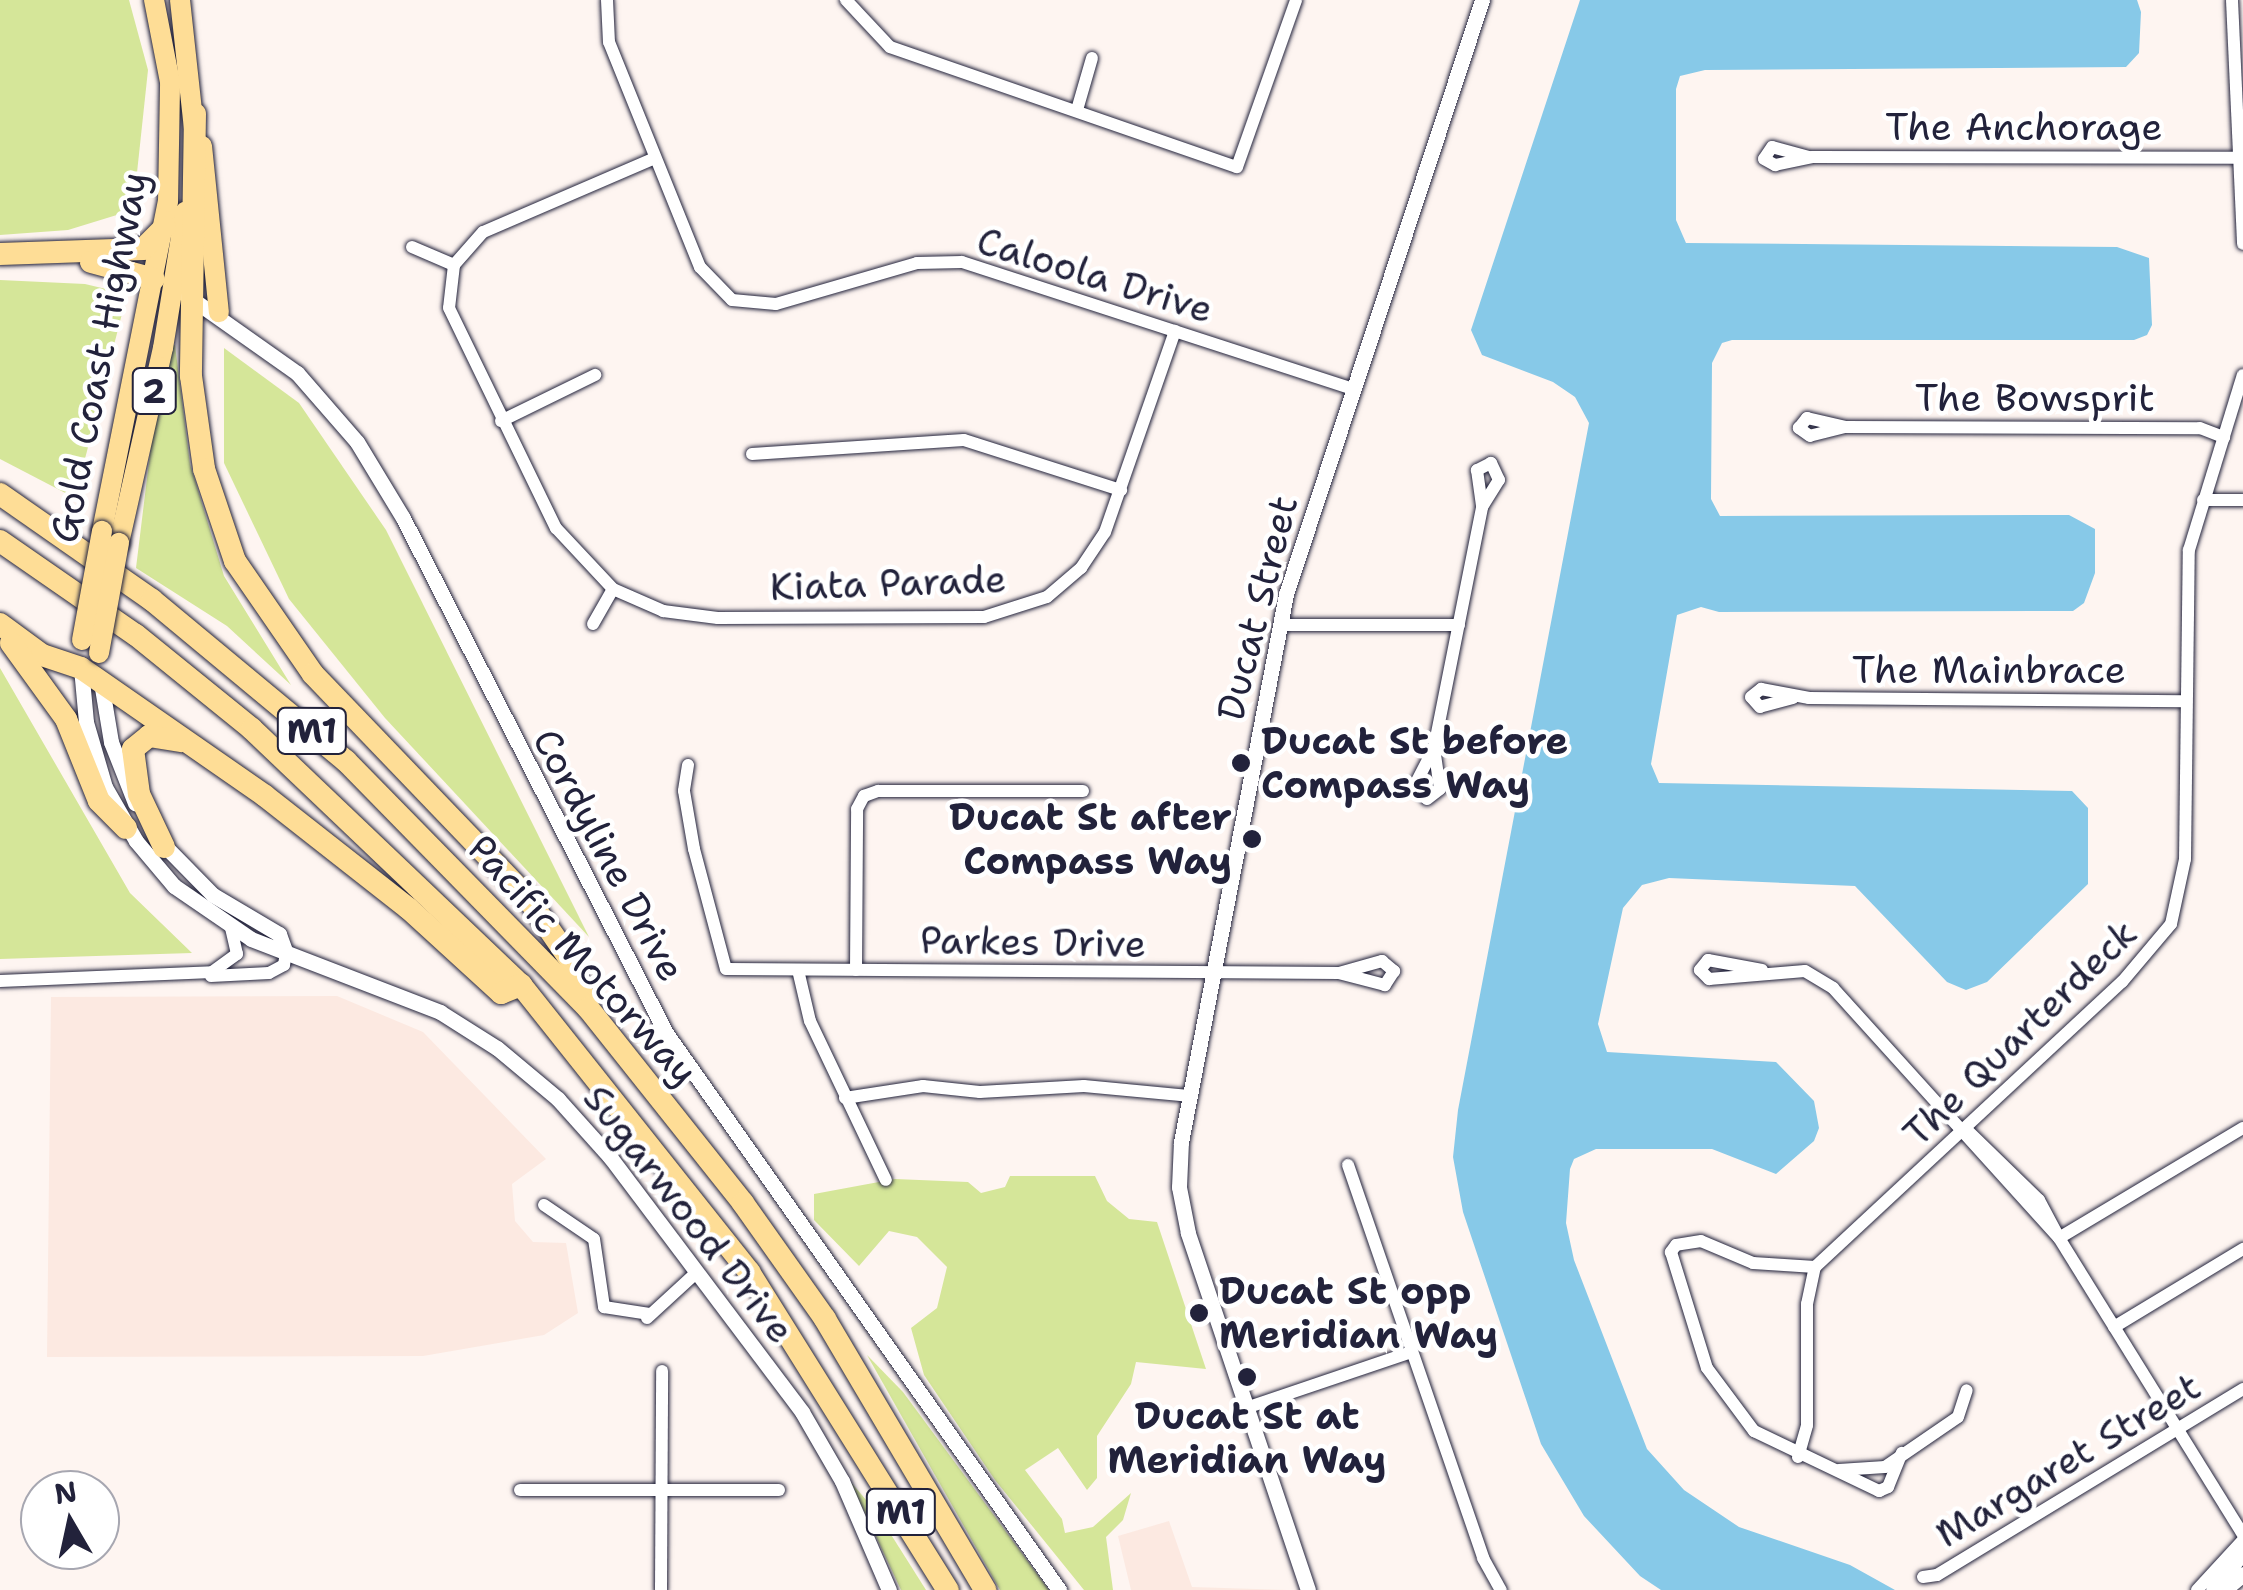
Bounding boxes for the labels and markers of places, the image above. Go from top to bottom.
place label: Ducat St before Compass Way [1261,718,1568,808]
marker: Ducat St before Compass Way [1230,752,1252,774]
place label: Ducat St after Compass Way [949,794,1232,884]
marker: Ducat St after Compass Way [1241,828,1263,850]
place label: Ducat St opp Meridian Way [1219,1268,1498,1358]
marker: Ducat St opp Meridian Way [1188,1302,1210,1324]
marker: Ducat St at Meridian Way [1236,1366,1258,1388]
place label: Ducat St at Meridian Way [1107,1393,1387,1482]

